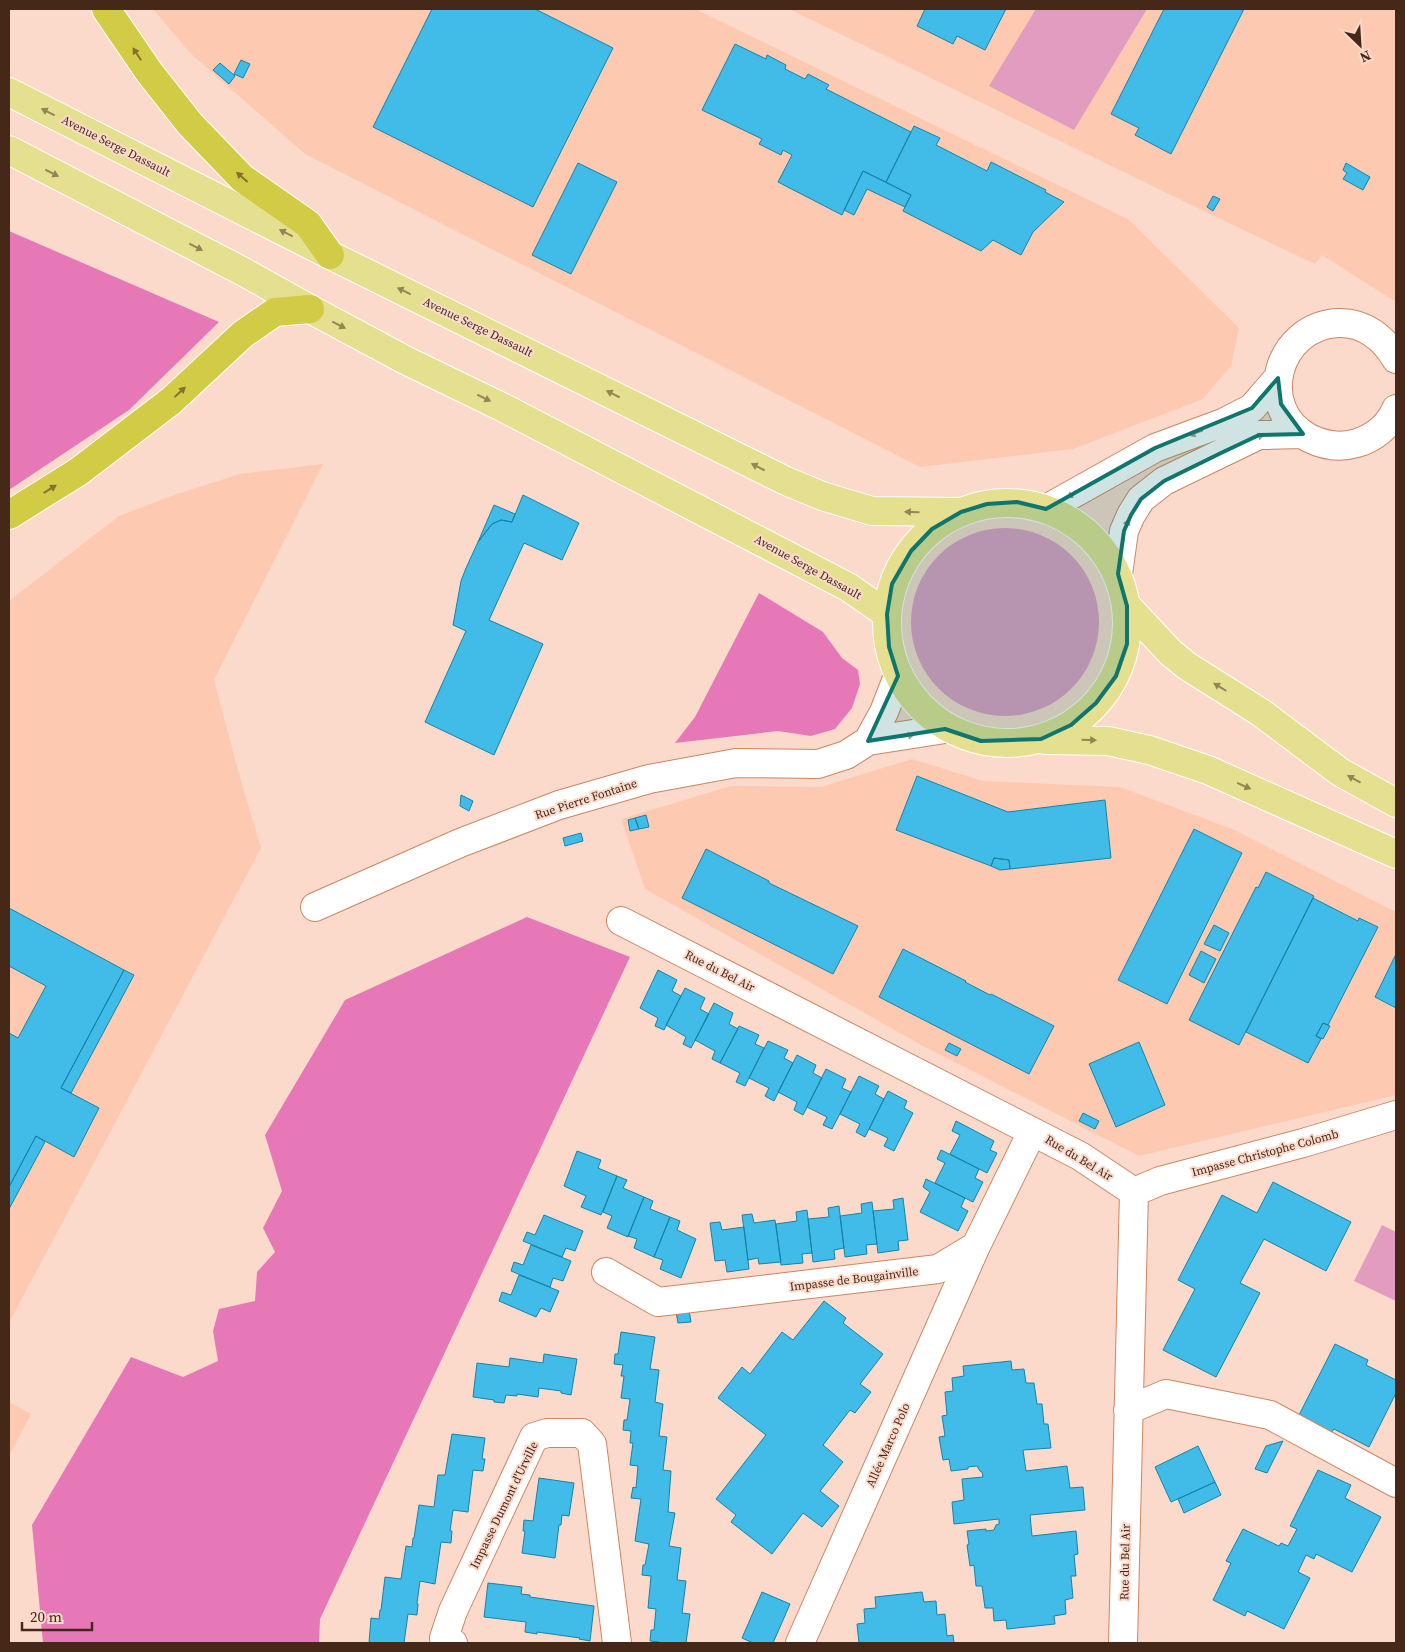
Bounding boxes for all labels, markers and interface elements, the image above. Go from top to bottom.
north arrow [1335,20,1385,70]
text: N [1357,46,1374,68]
one-way arrow [132,47,141,61]
one-way arrow [41,108,55,116]
street label: Avenue Serge Dassault [59,112,173,180]
one-way arrow [45,168,59,177]
one-way arrow [237,171,249,183]
one-way arrow [279,229,294,237]
one-way arrow [189,243,204,251]
one-way arrow [397,287,412,296]
street label: Avenue Serge Dassault [421,293,536,361]
one-way arrow [332,321,346,329]
one-way arrow [174,386,186,398]
one-way arrow [606,390,620,398]
one-way arrow [477,394,491,402]
one-way arrow [1188,430,1203,437]
one-way arrow [1249,433,1264,441]
one-way arrow [751,463,765,471]
one-way arrow [44,485,57,494]
one-way arrow [1067,489,1080,498]
one-way arrow [904,507,920,515]
one-way arrow [1123,519,1131,533]
street label: Avenue Serge Dassault [752,531,864,603]
one-way arrow [1213,682,1227,692]
one-way arrow [899,731,915,739]
one-way arrow [1082,736,1098,744]
street label: Rue Pierre Fontaine [533,775,639,823]
one-way arrow [1346,775,1361,783]
one-way arrow [1237,782,1251,790]
street label: Rue du Bel Air [682,947,758,995]
street label: Impasse Christophe Colomb [1190,1126,1340,1180]
street label: Rue du Bel Air [1042,1131,1116,1185]
street label: Impasse de Bougainville [789,1263,919,1295]
street label: Allée Marco Polo [862,1400,914,1490]
street label: Impasse Dumont d'Urville [466,1439,542,1571]
street label: Rue du Bel Air [1116,1524,1134,1600]
scale bar [22,1600,92,1632]
text: 20 m [30,1606,62,1627]

